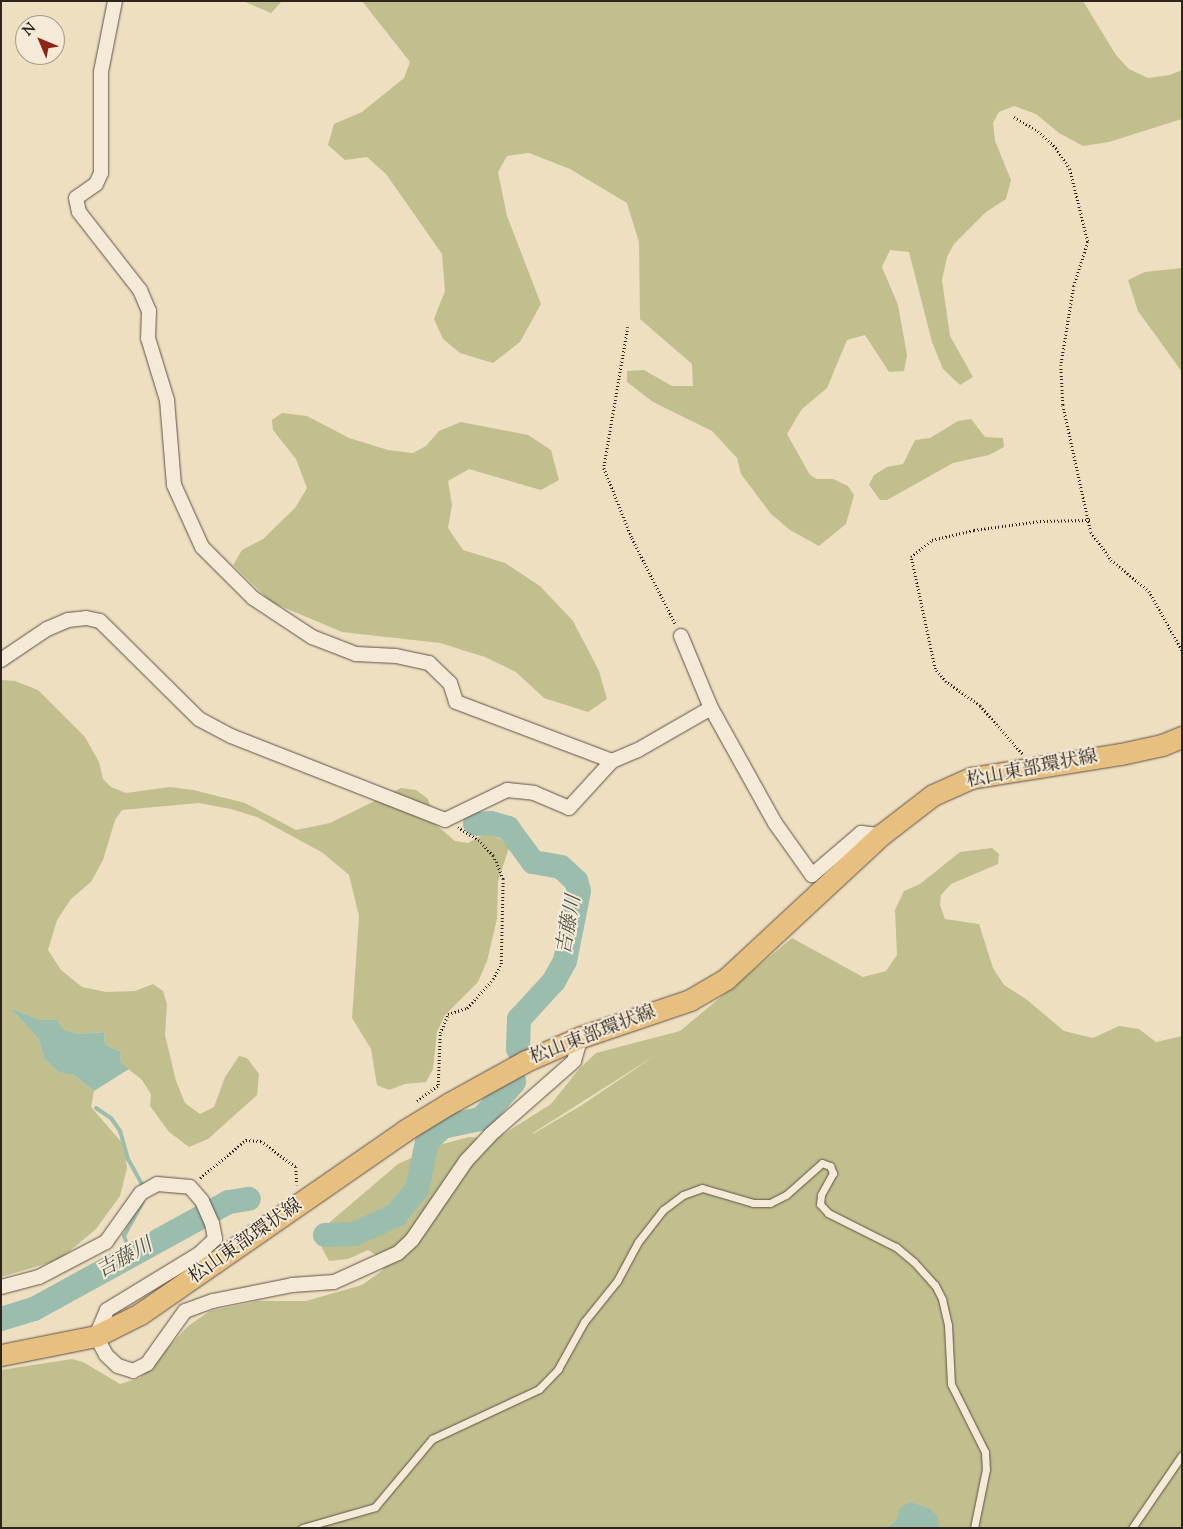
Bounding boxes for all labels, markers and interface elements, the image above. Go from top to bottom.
north arrow [15,15,65,65]
text: N [19,19,41,41]
street label: 松山東部環状線 [965,746,1099,794]
water label: 吉藤川 [553,893,587,957]
street label: 松山東部環状線 [527,1002,659,1070]
street label: 松山東部環状線 [185,1195,307,1289]
water label: 吉藤川 [93,1234,157,1284]

